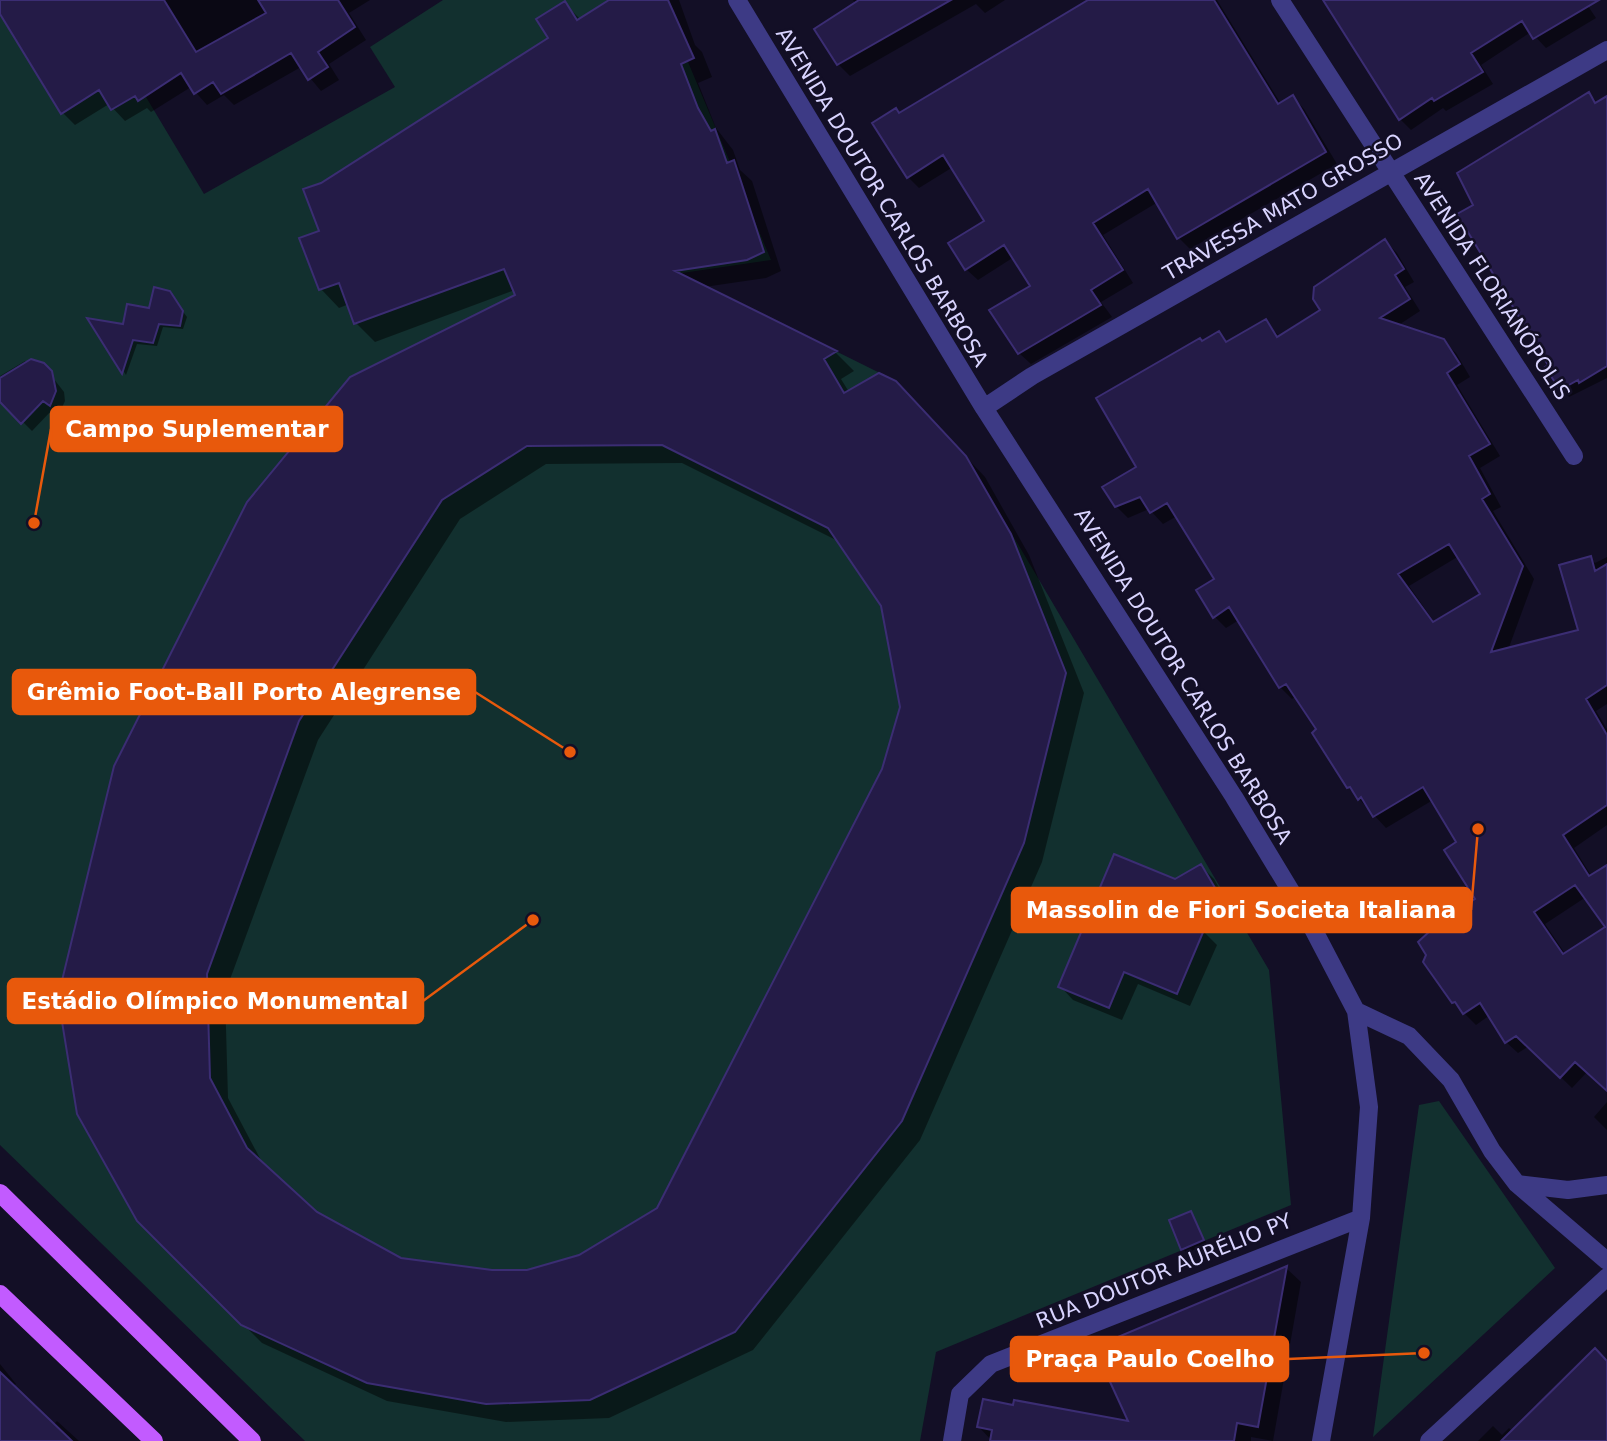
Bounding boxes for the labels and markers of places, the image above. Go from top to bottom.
callout: Campo Suplementar [51,407,342,451]
callout: Grêmio Foot-Ball Porto Alegrense [13,670,475,714]
callout: Massolin de Fiori Societa Italiana [1012,888,1471,932]
callout: Estádio Olímpico Monumental [8,979,423,1023]
callout: Praça Paulo Coelho [1011,1337,1288,1381]

